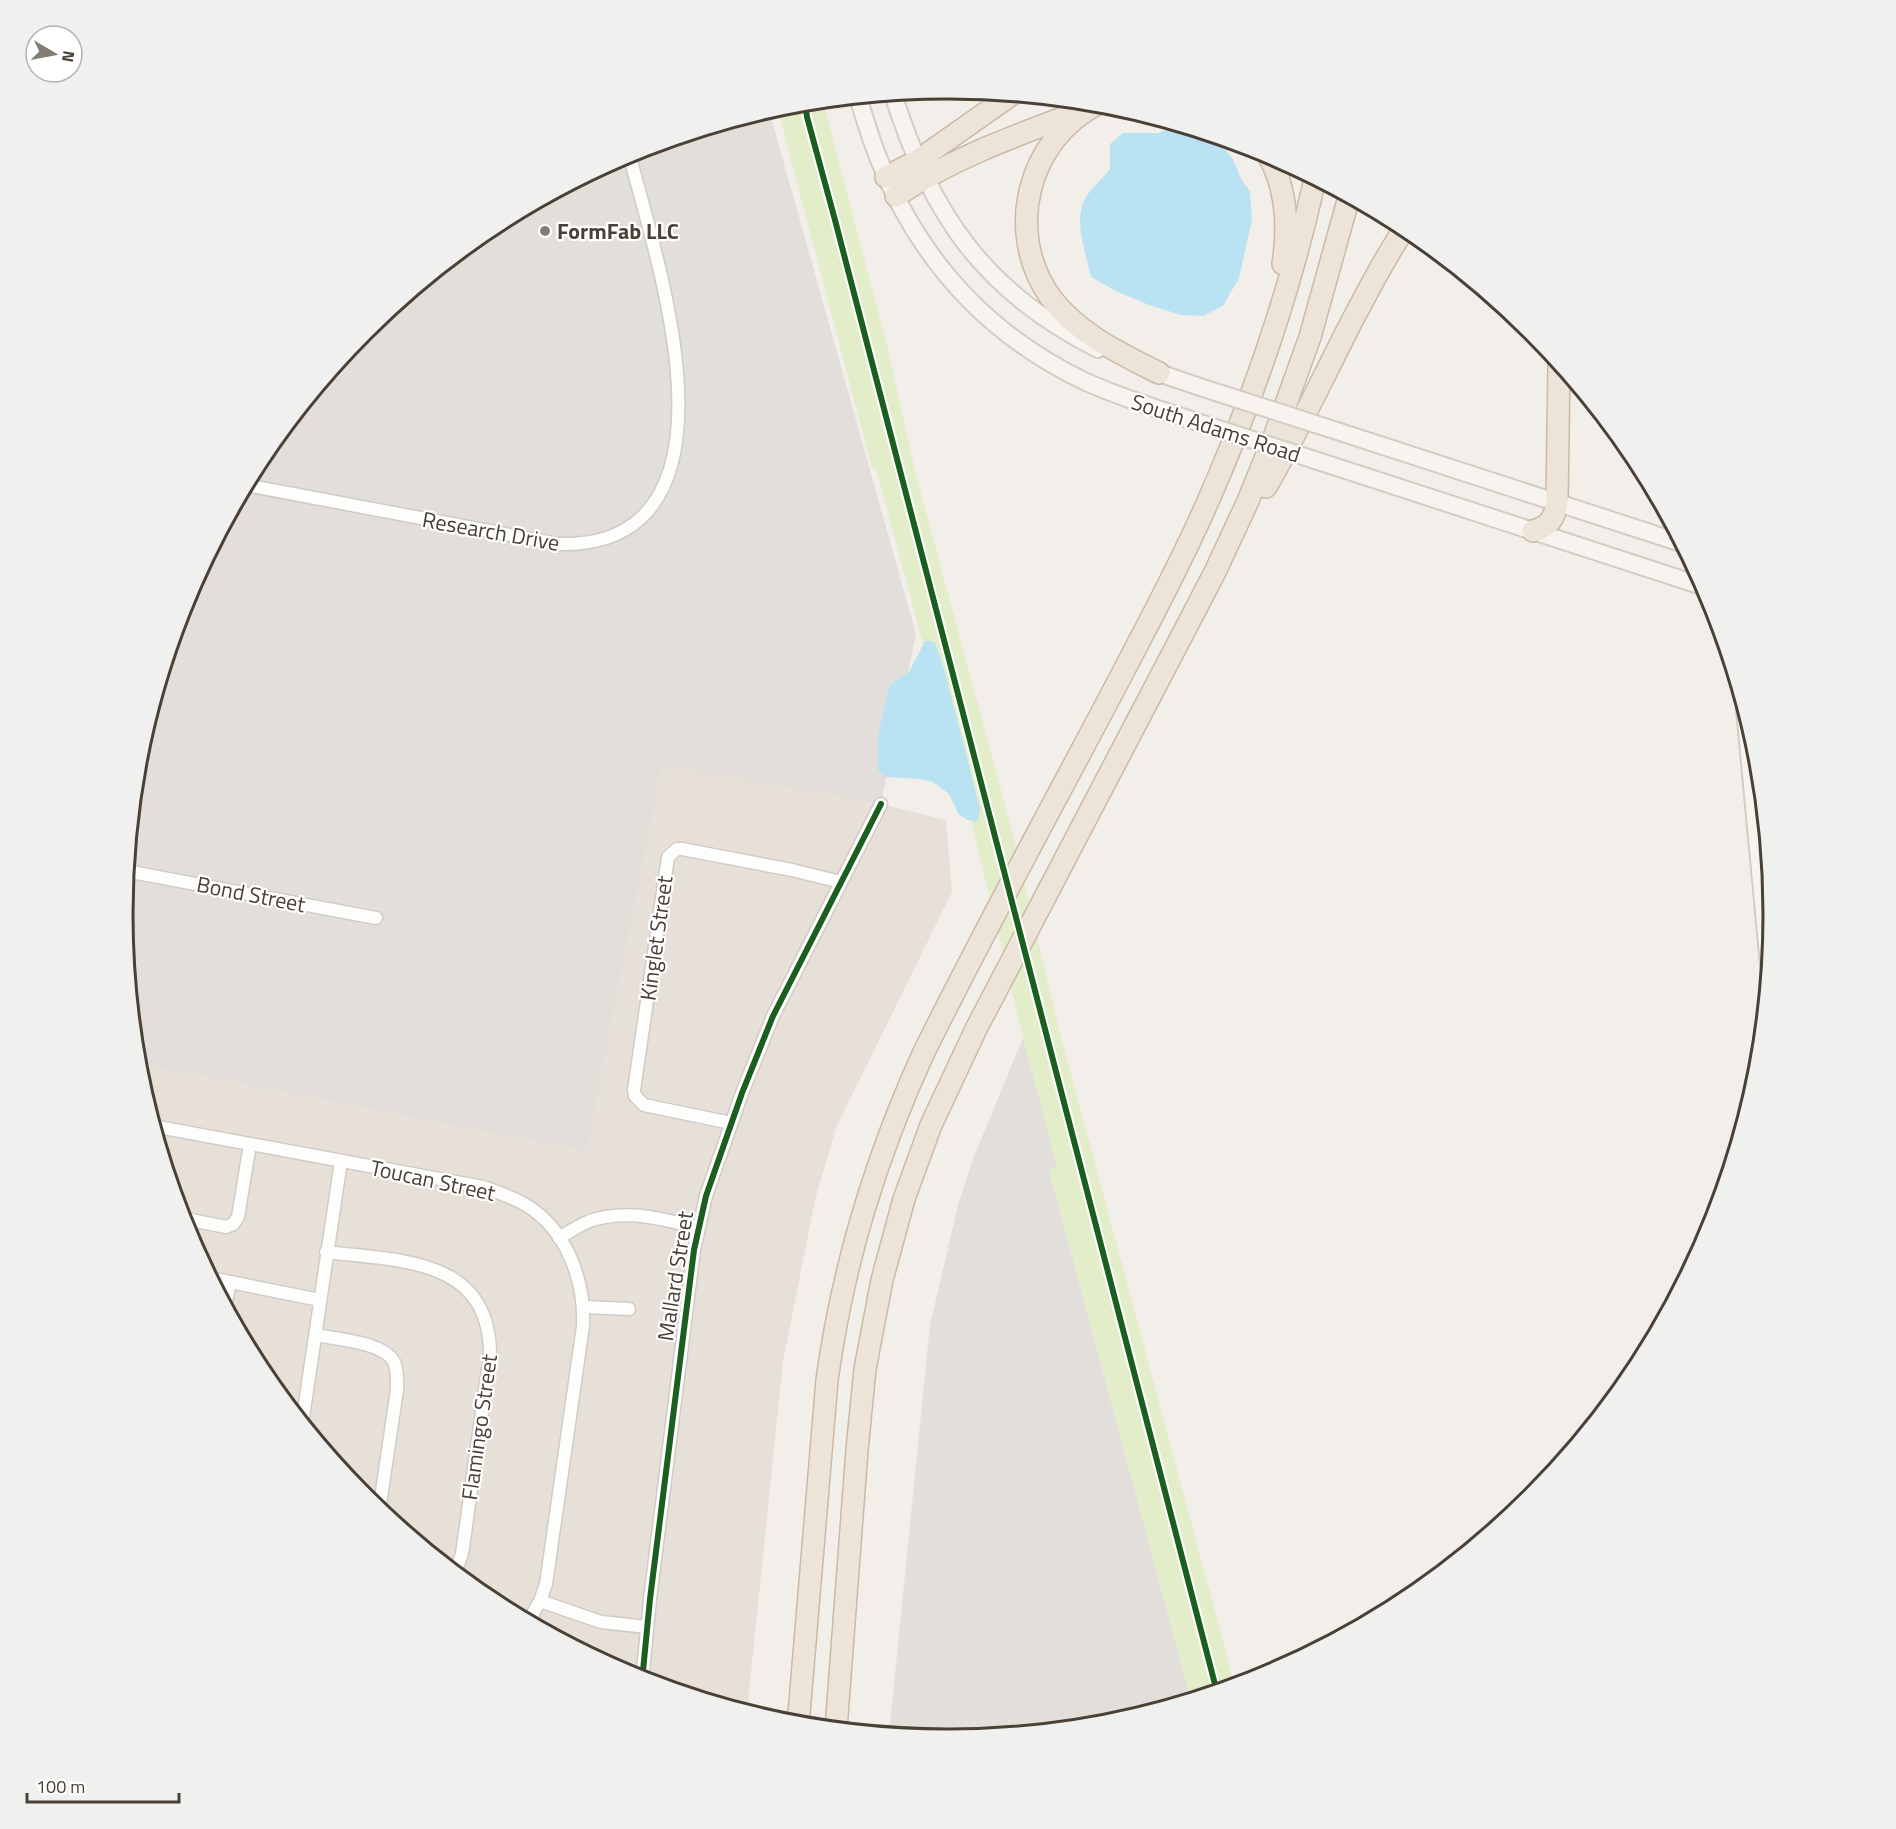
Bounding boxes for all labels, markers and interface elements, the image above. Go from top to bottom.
north arrow [24,24,84,84]
text: N [56,49,82,64]
place label: FormFab LLC [557,214,679,248]
marker: FormFab LLC [538,224,552,238]
street label: South Adams Road [1127,385,1305,471]
street label: Research Drive [420,502,562,560]
street label: Bond Street [194,867,309,921]
street label: Kinglet Street [630,873,682,1003]
street label: Toucan Street [367,1150,499,1210]
street label: Mallard Street [648,1208,702,1343]
street label: Flamingo Street [452,1351,506,1502]
scale bar [27,1766,178,1804]
text: 100 m [36,1773,85,1800]

